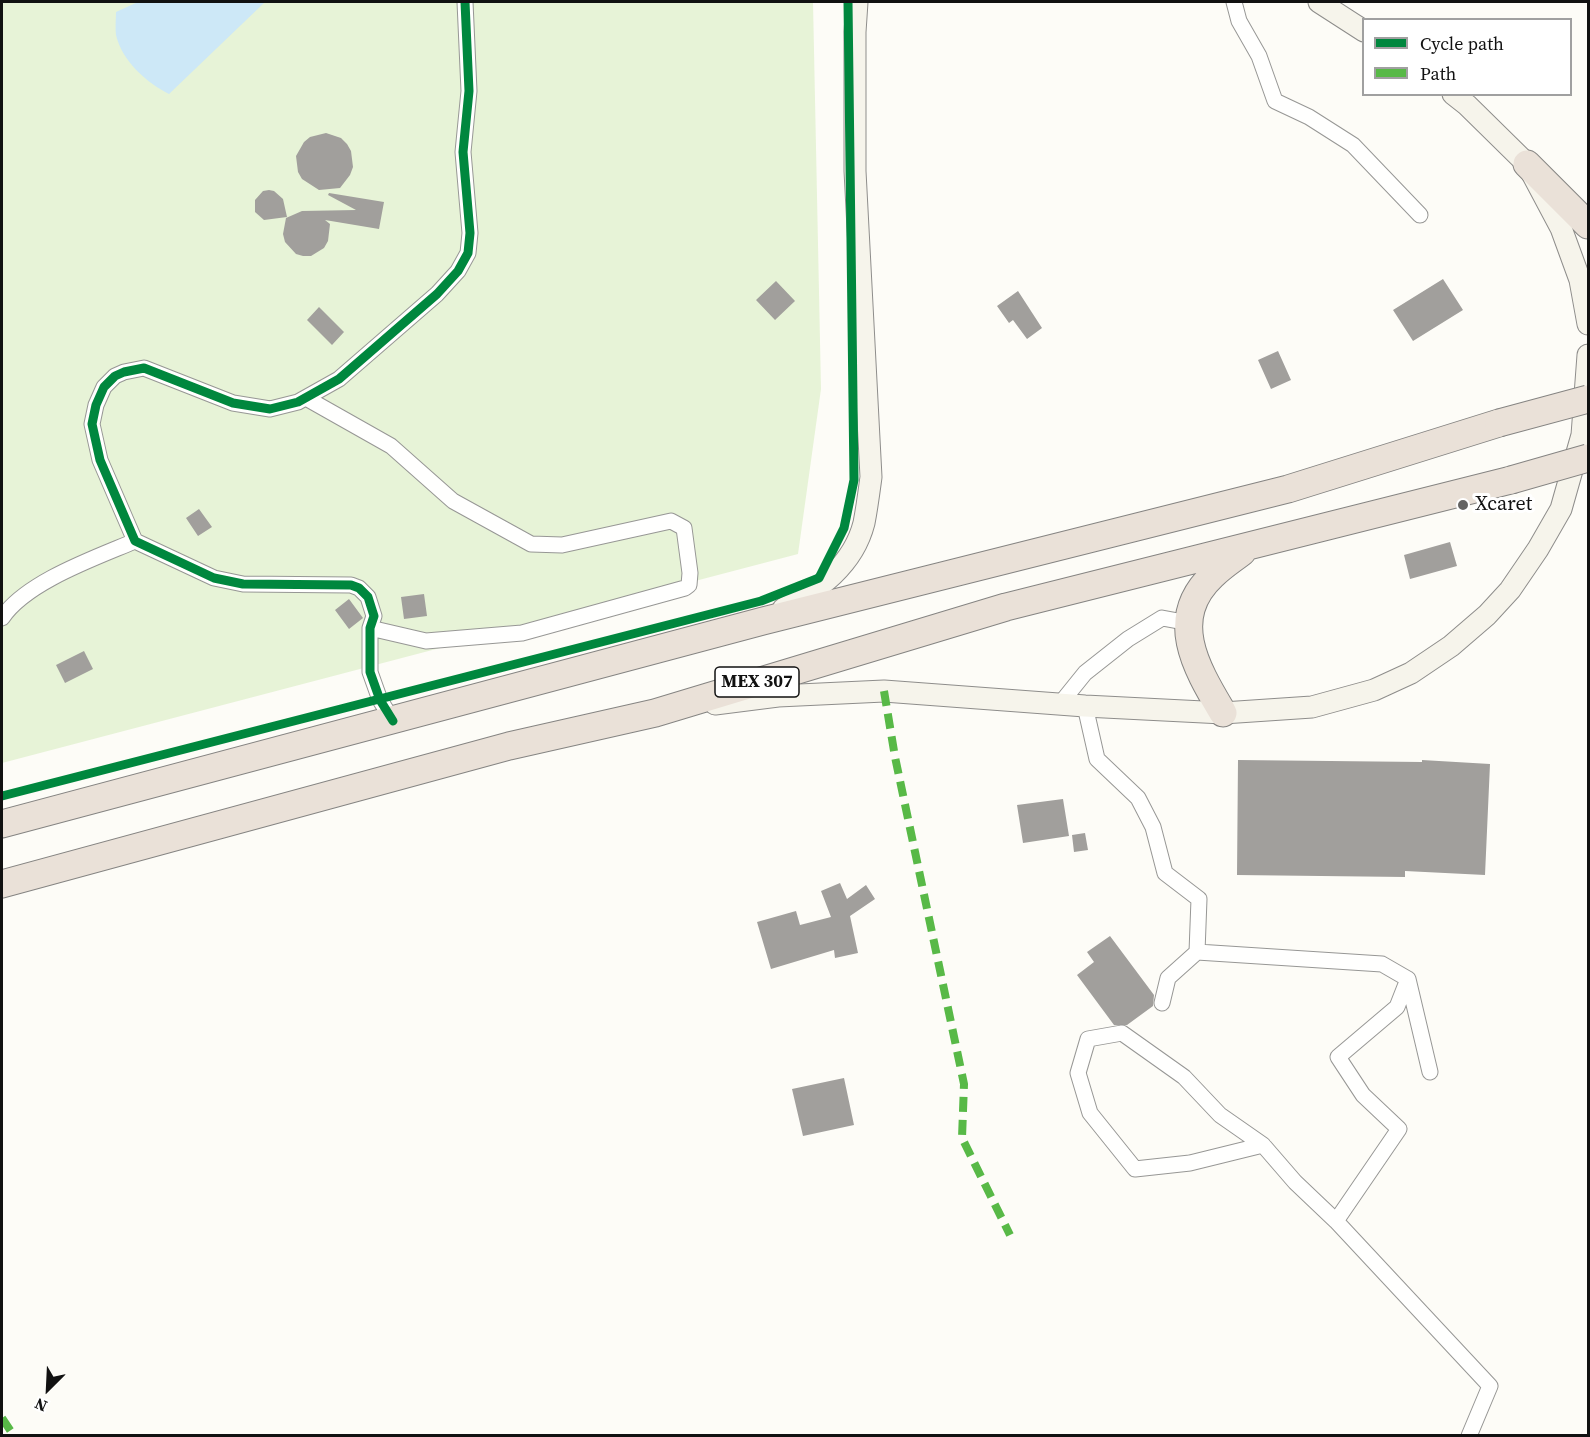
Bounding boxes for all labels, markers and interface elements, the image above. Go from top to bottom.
legend [1362,18,1572,96]
text: Cycle path [1420,31,1504,56]
text: Path [1420,61,1456,86]
place label: Xcaret [1475,493,1532,517]
marker: Xcaret [1456,498,1470,512]
road number: MEX 307 [715,667,799,697]
north arrow [18,1359,78,1419]
text: N [31,1393,50,1418]

